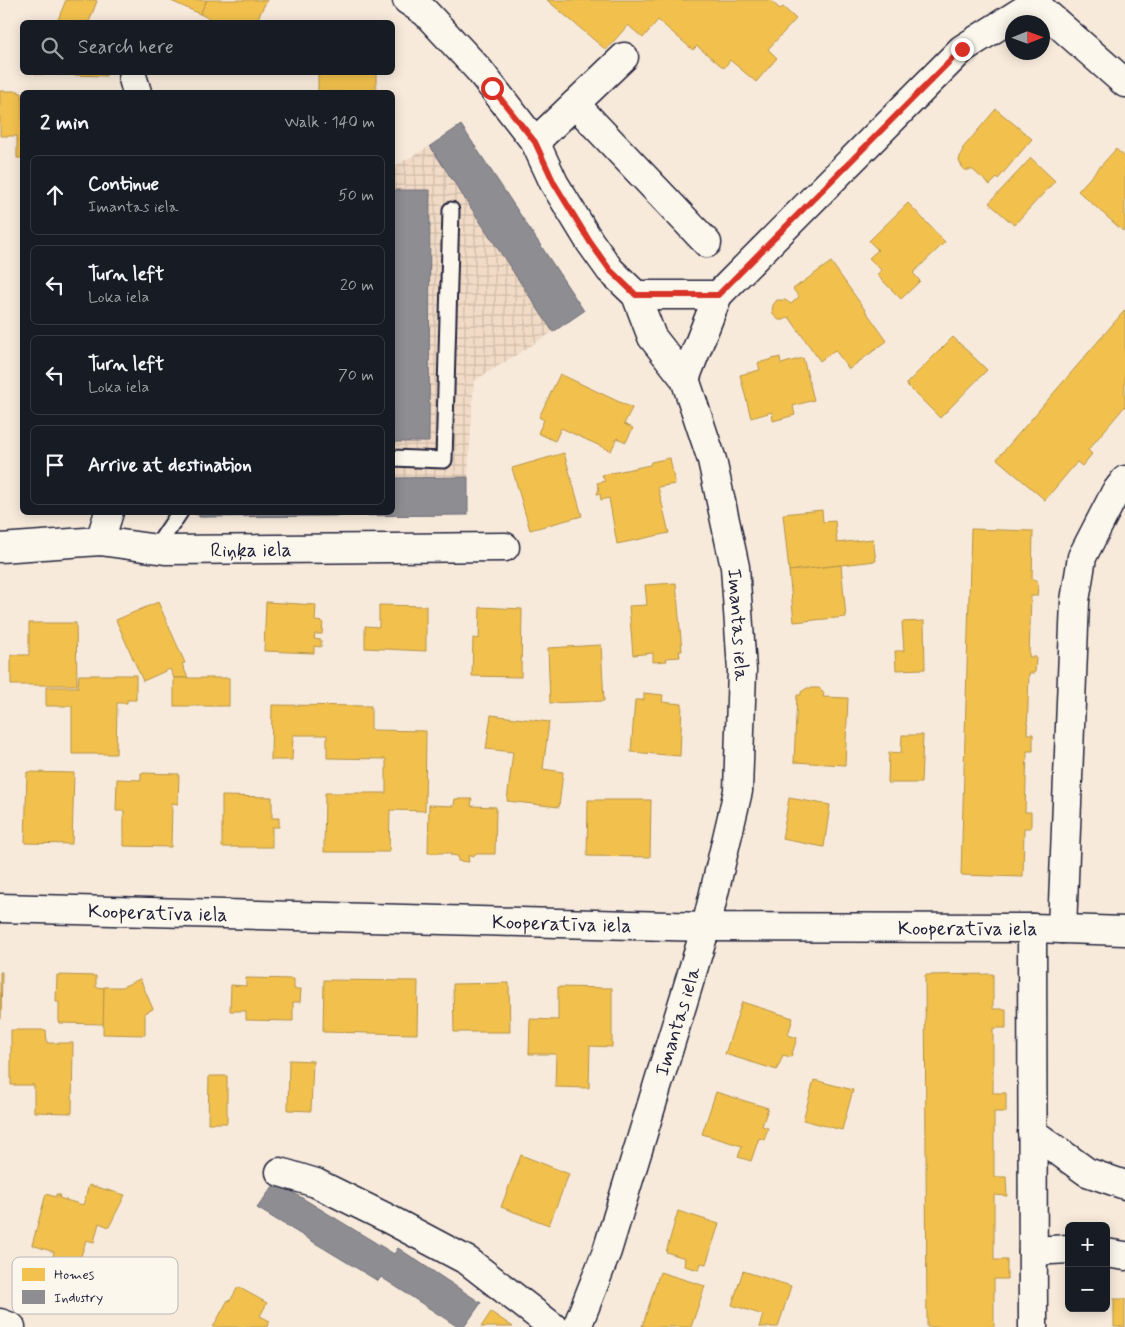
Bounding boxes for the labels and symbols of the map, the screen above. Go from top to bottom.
north arrow [1005,15,1050,60]
route end [951,38,974,61]
route start [481,77,504,100]
street label: Riņķa iela [210,537,292,565]
street label: Imantas iela [720,568,754,683]
street label: Kooperatīva iela [88,898,228,929]
street label: Kooperatīva iela [492,909,632,940]
street label: Kooperatīva iela [898,916,1038,943]
street label: Imantas iela [649,963,708,1079]
legend [12,1257,178,1314]
text: Homes [54,1266,95,1284]
text: Industry [54,1289,103,1307]

